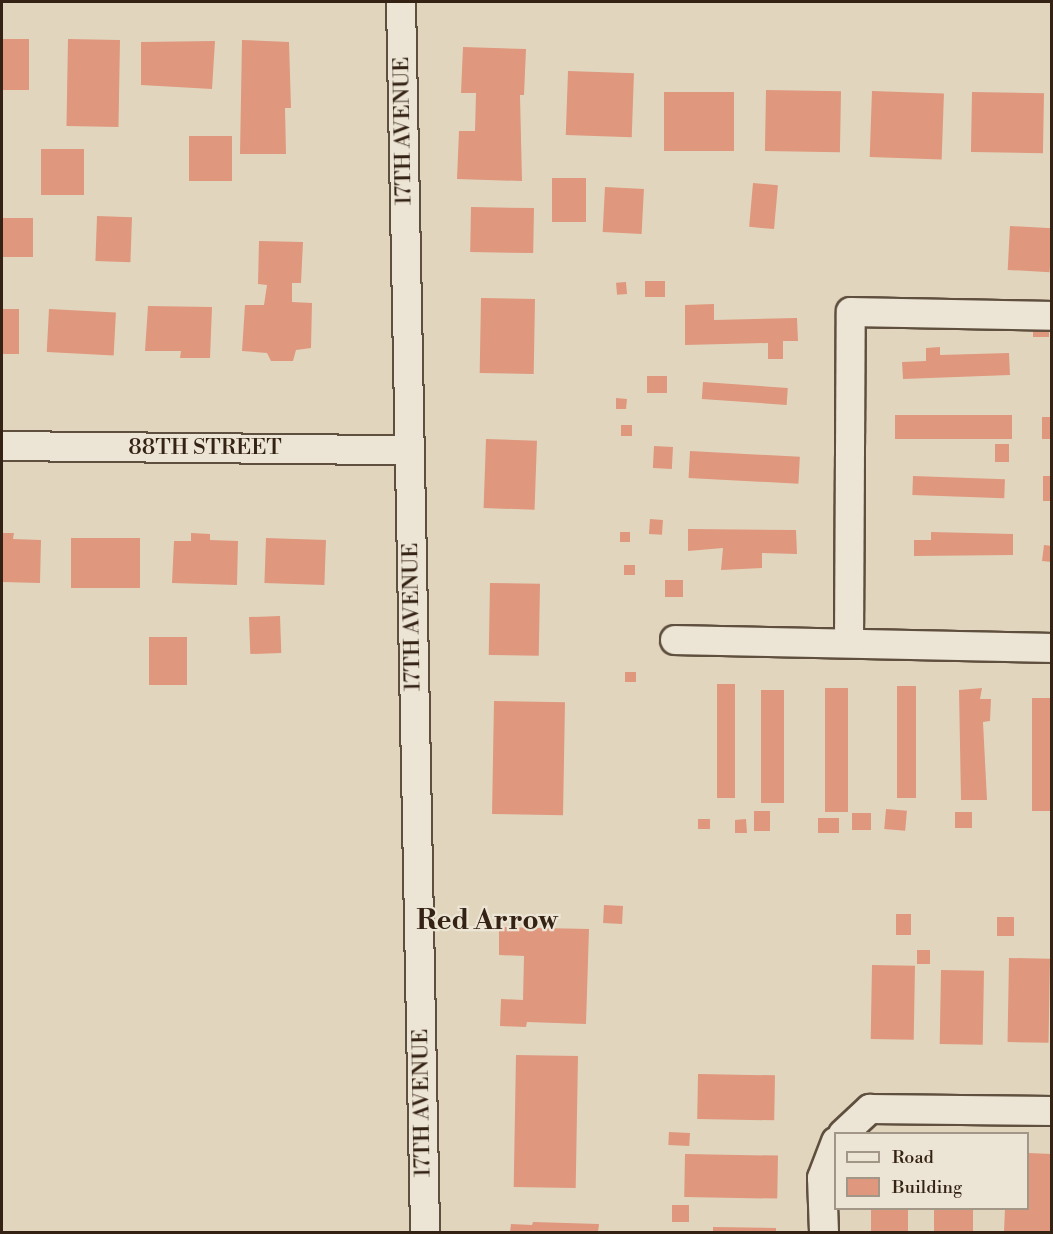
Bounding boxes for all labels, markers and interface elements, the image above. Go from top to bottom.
street label: 17TH AVENUE [389,57,417,205]
street label: 88TH STREET [128,435,282,461]
street label: 17TH AVENUE [398,543,426,691]
district label: Red Arrow [416,904,558,938]
street label: 17TH AVENUE [408,1029,436,1177]
legend [834,1132,1029,1210]
text: Road [892,1146,934,1169]
text: Building [892,1176,962,1199]

